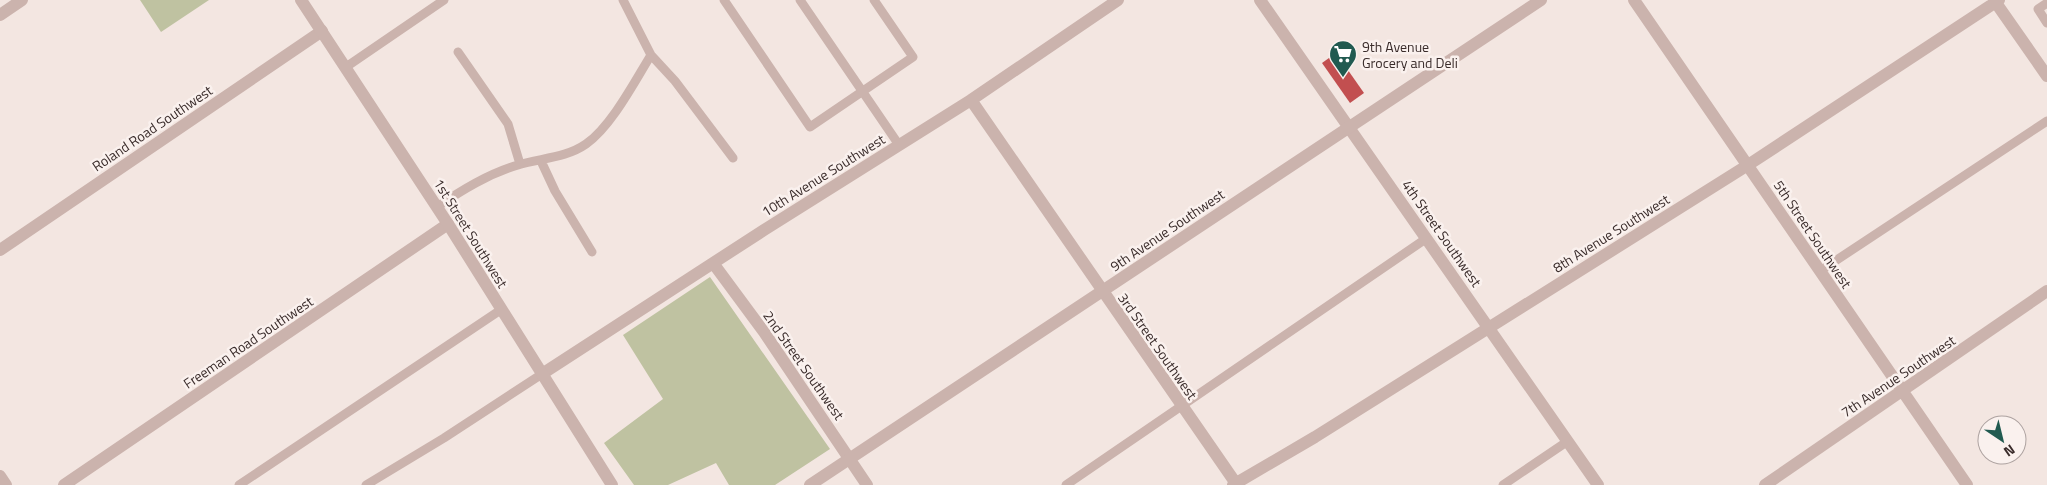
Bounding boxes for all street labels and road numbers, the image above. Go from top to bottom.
street label: Roland Road Southwest [88,80,217,176]
street label: 10th Avenue Southwest [757,128,889,222]
street label: 1st Street Southwest [429,174,513,292]
street label: 4th Street Southwest [1397,175,1487,291]
street label: 5th Street Southwest [1769,176,1857,292]
street label: 9th Avenue Southwest [1106,184,1229,276]
street label: 8th Avenue Southwest [1549,189,1673,277]
street label: 3rd Street Southwest [1113,288,1203,404]
street label: Freeman Road Southwest [179,291,317,393]
street label: 2nd Street Southwest [758,306,850,424]
street label: 7th Avenue Southwest [1837,330,1960,422]

